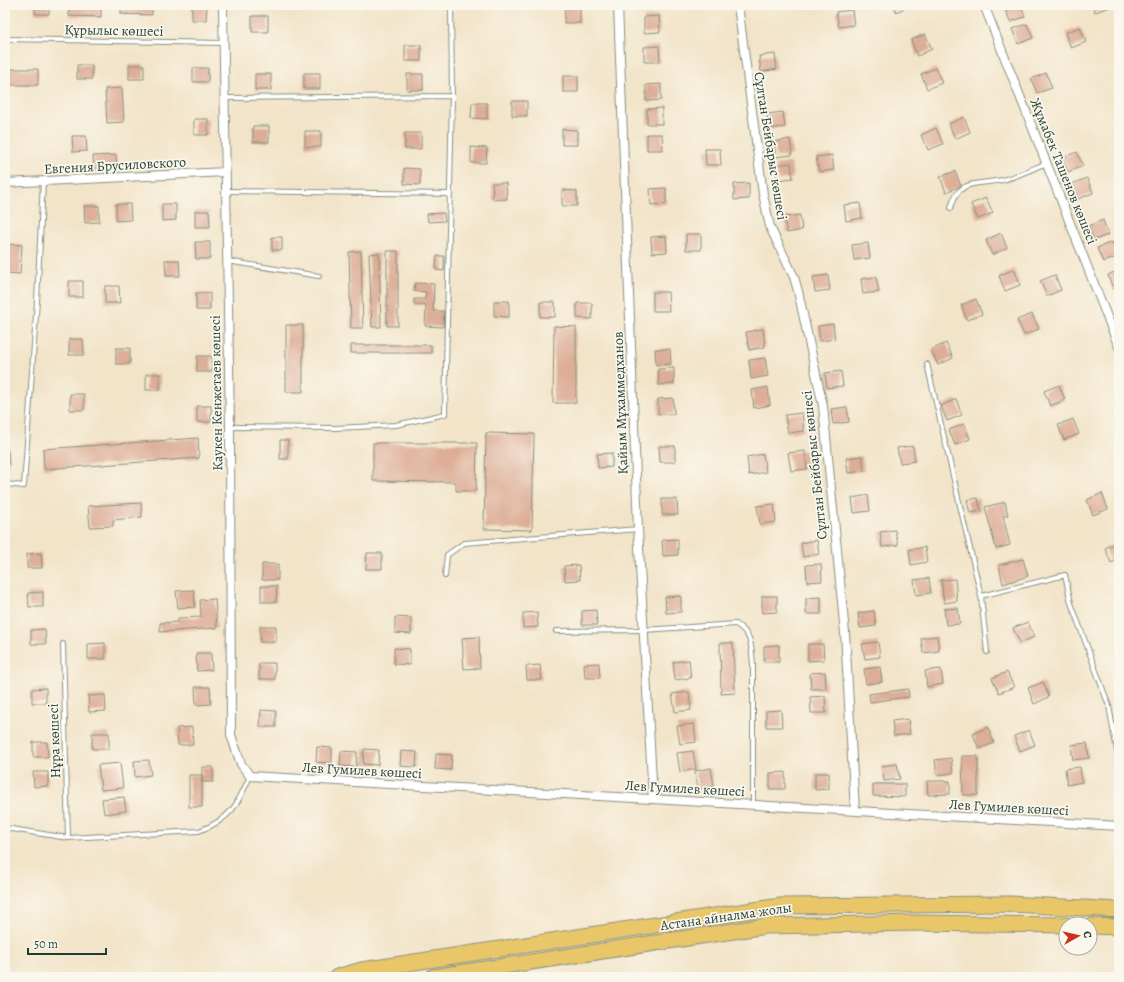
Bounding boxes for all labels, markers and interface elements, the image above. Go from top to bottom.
street label: Құрылыс көшесі [64,20,164,41]
street label: Сұлтан Бейбарыс көшесі [749,71,792,222]
street label: Жұмабек Ташенов көшесі [1025,95,1102,247]
street label: Евгения Брусиловского [44,152,187,179]
street label: Каукен Кенжетаев көшесі [206,315,227,471]
street label: Қайым Мұхаммедханов [608,331,632,475]
street label: Сұлтан Бейбарыс көшесі [797,389,832,540]
street label: Нұра көшесі [44,703,65,779]
street label: Лев Гумилев көшесі [301,758,423,783]
street label: Лев Гумилев көшесі [624,776,746,801]
street label: Лев Гумилев көшесі [948,795,1070,820]
street label: Астана айналма жолы [658,898,793,935]
north arrow [1058,916,1098,956]
scale bar [28,930,106,956]
text: С [1080,930,1095,939]
text: 50 m [34,936,58,952]

